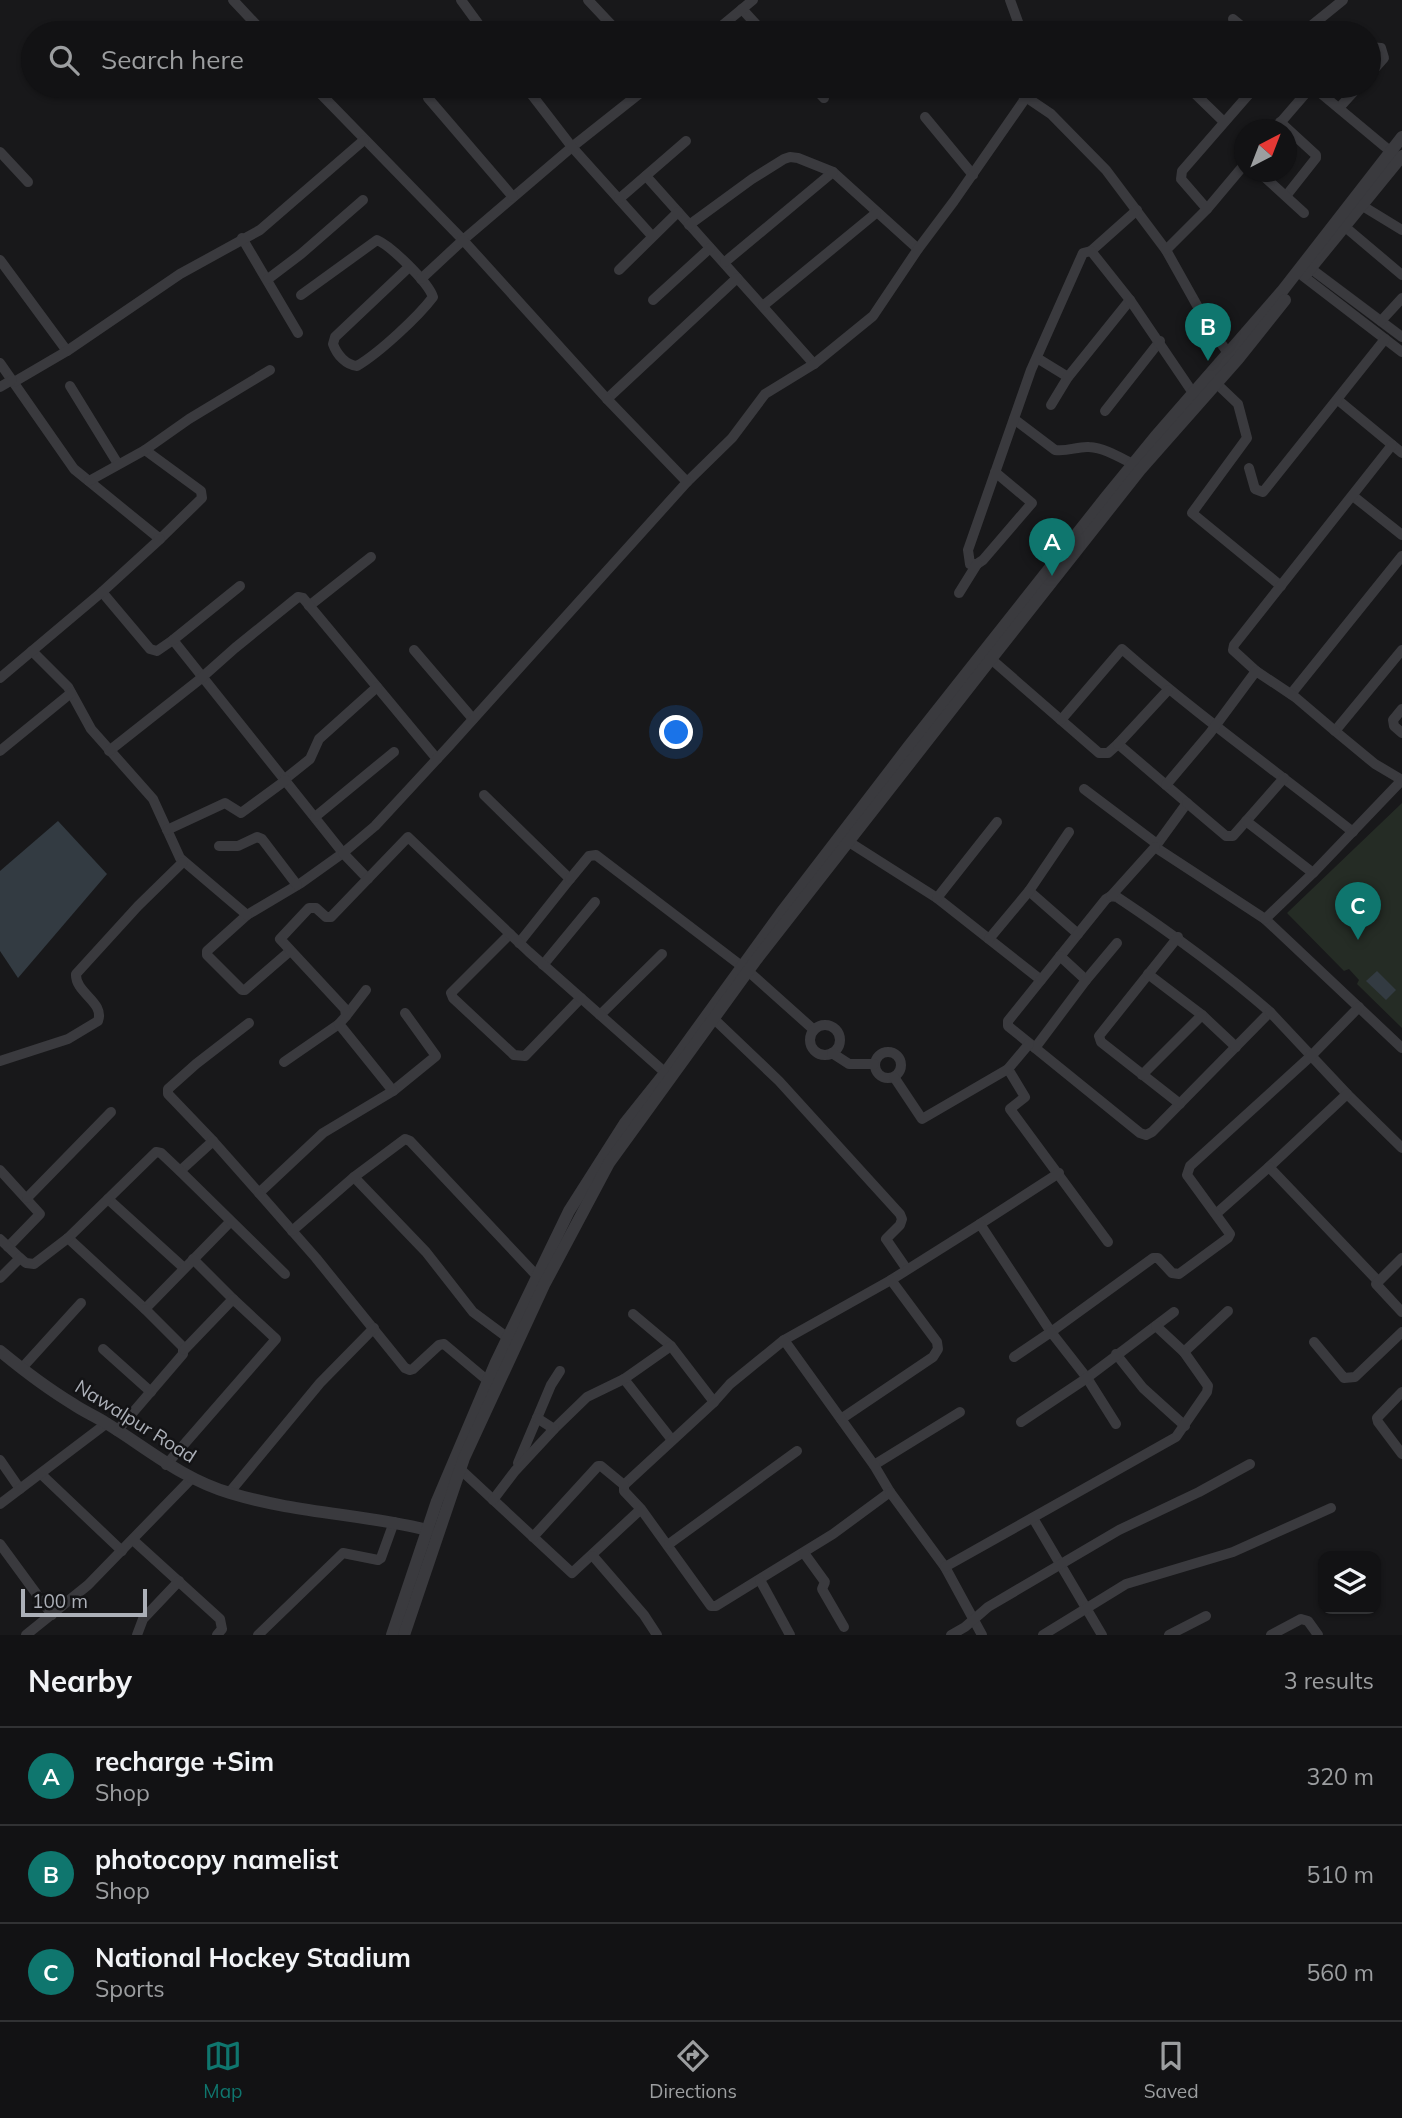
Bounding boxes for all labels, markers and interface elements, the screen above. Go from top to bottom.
search box [21,21,1381,98]
icon: search [45,41,83,79]
text: Search here [101,43,244,76]
north arrow [1234,119,1297,182]
pin: B [1185,303,1231,361]
pin: A [1029,518,1075,576]
your location [659,715,693,749]
pin: C [1335,882,1381,940]
street label: Nawalpur Road [71,1374,201,1468]
map controls [1318,1551,1381,1614]
button: layers [1318,1551,1381,1614]
scale bar [21,1586,147,1618]
text: 100 m [32,1589,88,1613]
text: Nearby [28,1662,132,1700]
text: 3 results [1284,1666,1374,1695]
text: recharge +Sim [95,1745,274,1778]
text: A [42,1762,60,1791]
text: 320 m [1306,1762,1374,1791]
text: Shop [95,1778,150,1807]
text: photocopy namelist [95,1843,338,1876]
text: B [43,1860,59,1889]
text: 510 m [1306,1860,1374,1889]
text: Shop [95,1876,150,1905]
text: National Hockey Stadium [95,1941,411,1974]
text: C [43,1958,59,1987]
text: 560 m [1306,1958,1374,1987]
text: Sports [95,1974,165,2003]
tab: Map [203,2037,242,2103]
tab: Directions [649,2037,737,2103]
tab: Saved [1144,2037,1199,2103]

